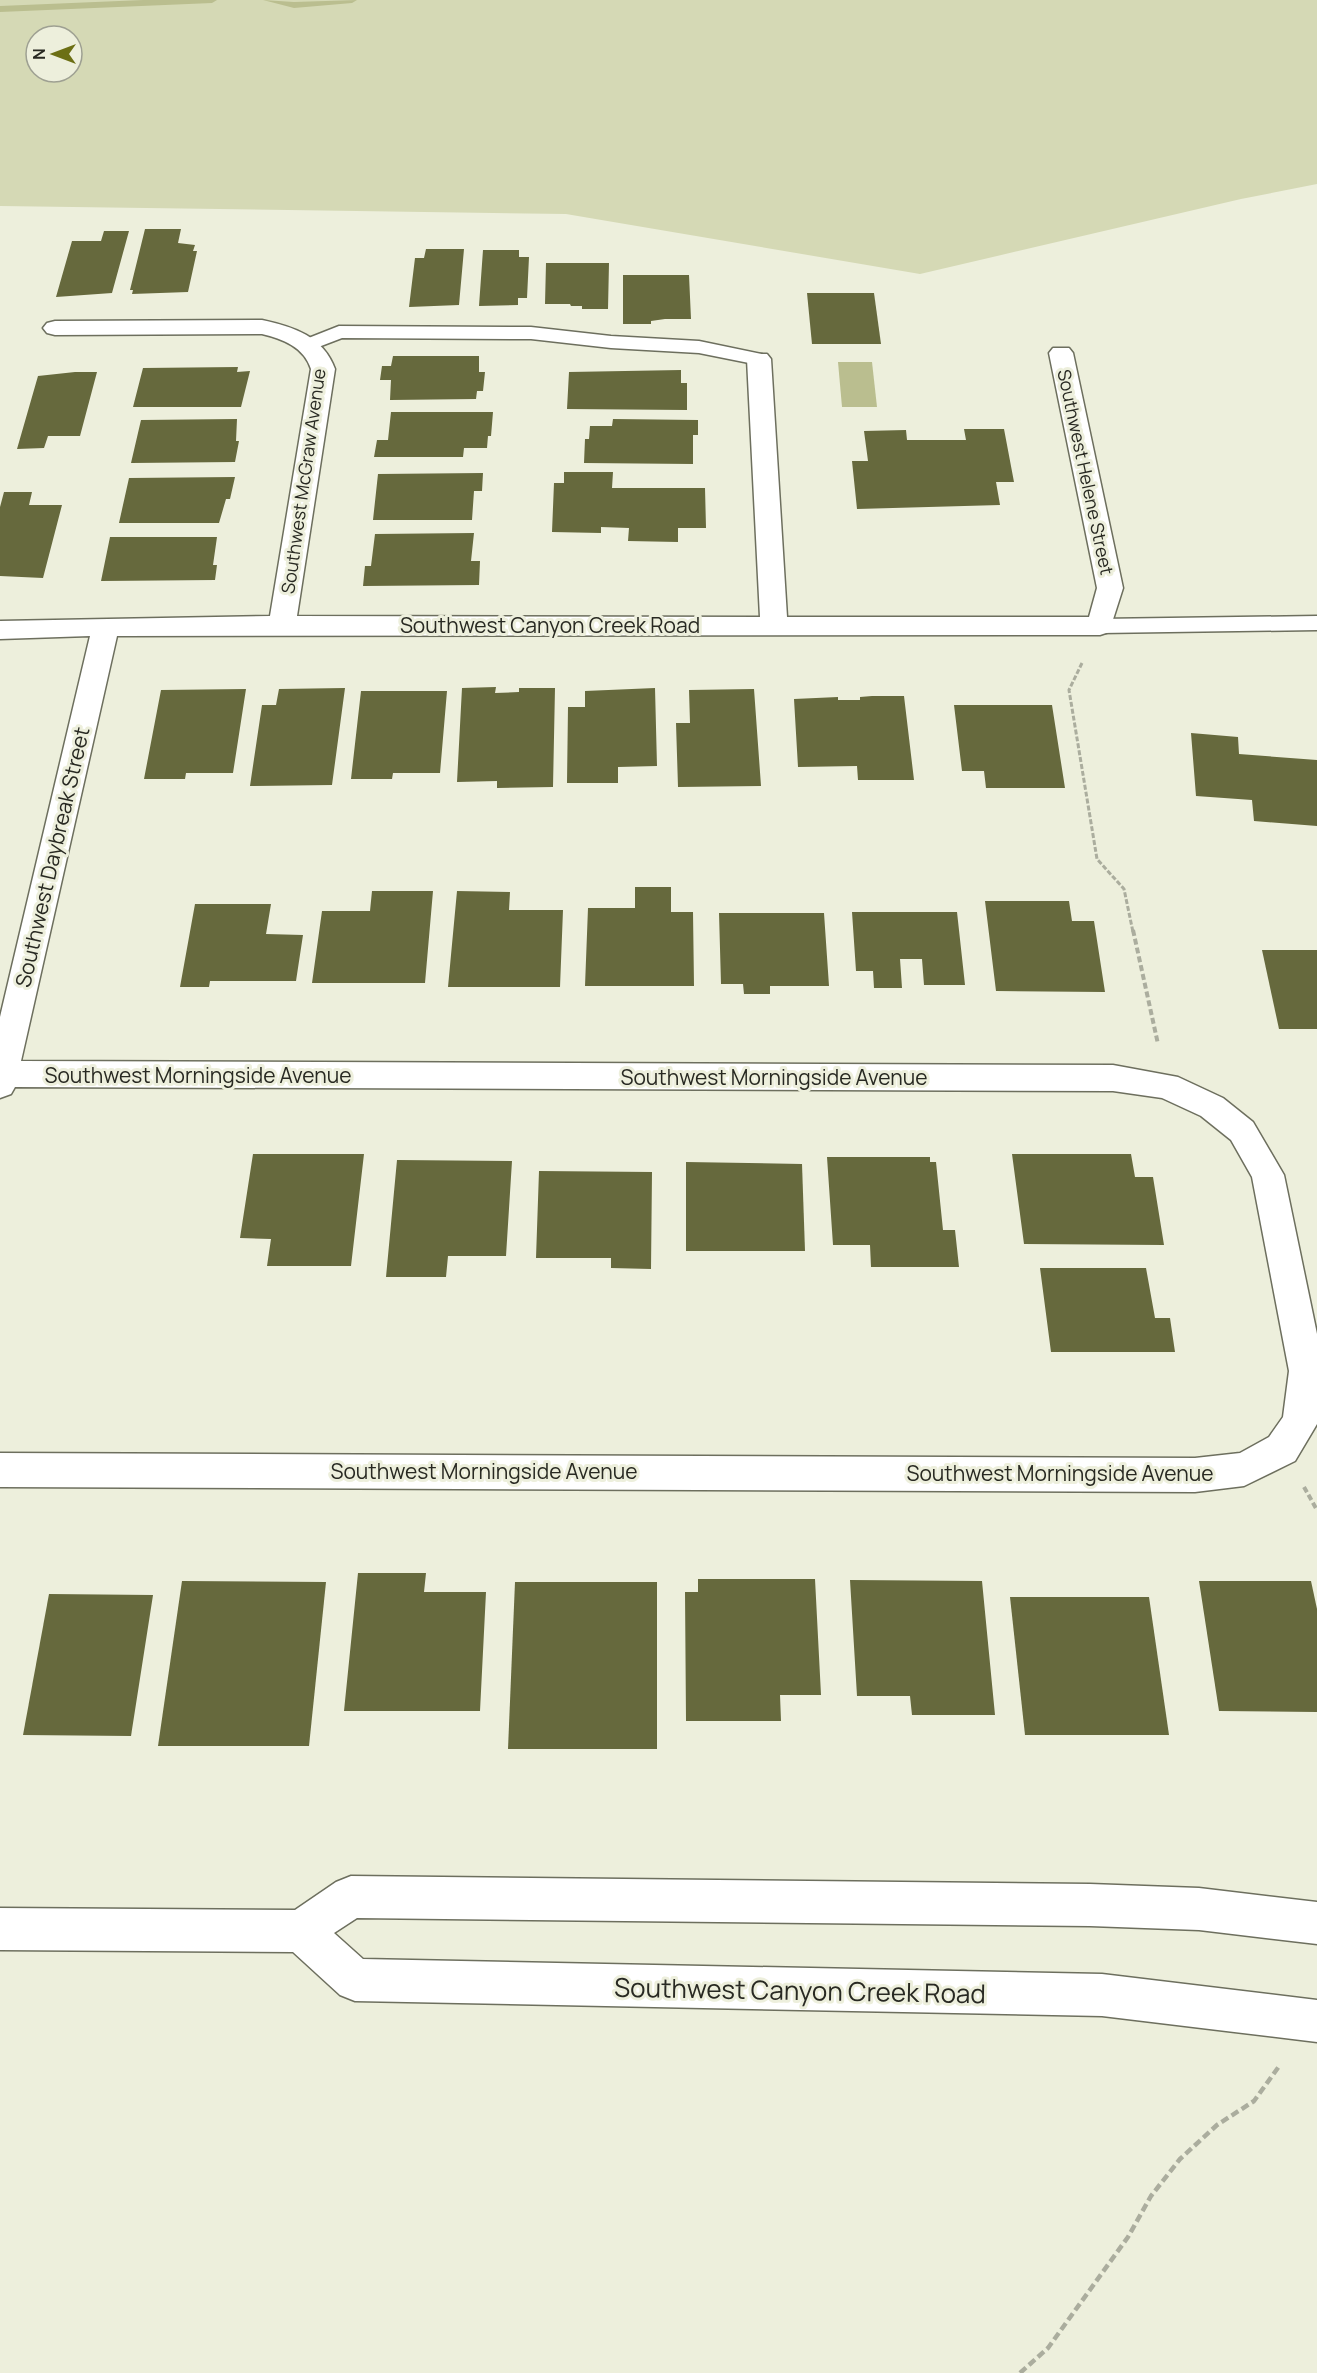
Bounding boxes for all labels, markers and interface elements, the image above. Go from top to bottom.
north arrow [24,24,84,84]
text: N [28,48,50,60]
street label: Southwest McGraw Avenue [275,367,331,595]
street label: Southwest Helene Street [1052,367,1120,577]
street label: Southwest Canyon Creek Road [400,611,700,639]
street label: Southwest Daybreak Street [8,724,96,990]
street label: Southwest Morningside Avenue [45,1061,352,1089]
street label: Southwest Morningside Avenue [621,1063,928,1091]
street label: Southwest Morningside Avenue [331,1457,638,1485]
street label: Southwest Morningside Avenue [907,1459,1214,1487]
street label: Southwest Canyon Creek Road [614,1969,986,2011]

